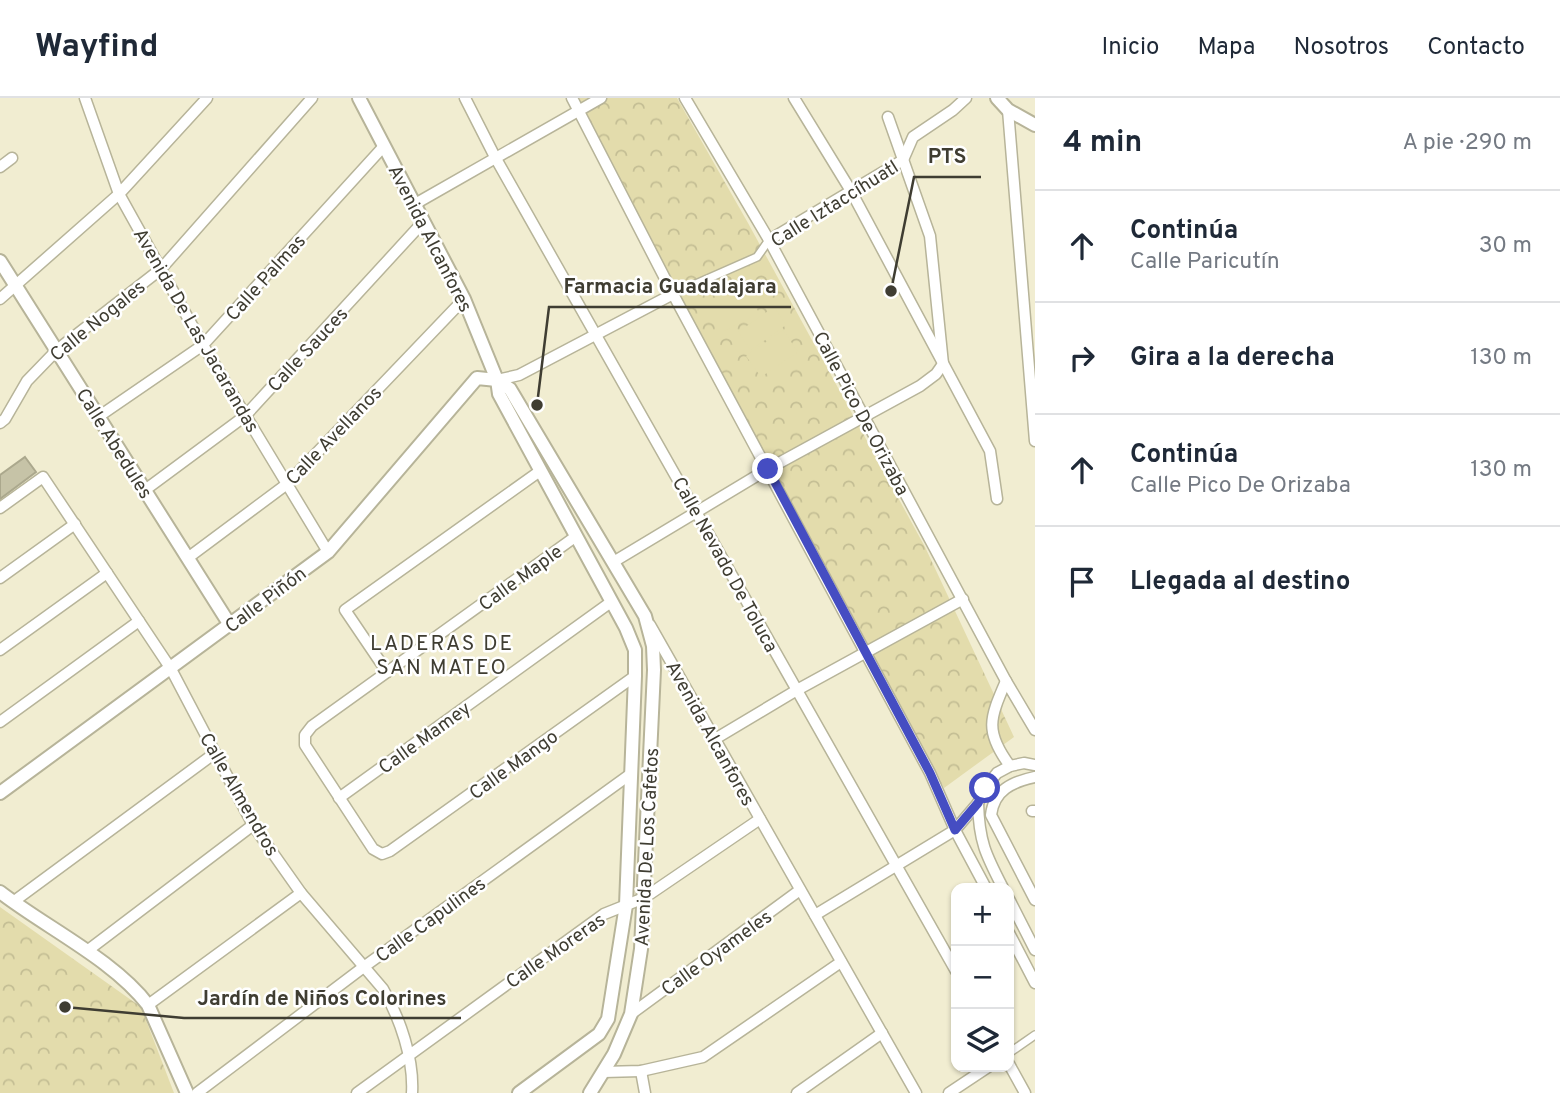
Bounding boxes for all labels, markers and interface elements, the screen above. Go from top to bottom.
text: Wayfind [35,27,158,69]
text: Inicio [1102,33,1159,63]
text: Mapa [1197,33,1256,63]
text: Nosotros [1294,33,1389,63]
text: Contacto [1427,33,1525,63]
text: 4 min [1063,125,1142,162]
text: A pie · 290 m [1403,129,1532,158]
callout: PTS [914,135,981,177]
text: PTS [928,144,966,171]
street label: Calle Iztaccíhuatl [767,156,903,254]
street label: Avenida Alcanfores [382,161,477,317]
text: Continúa [1130,215,1238,248]
street label: Avenida De Las Jacarandas [127,224,264,438]
icon: ahead [1063,227,1101,265]
street label: Calle Palmas [221,230,312,327]
text: 30 m [1479,232,1532,261]
text: Calle Paricutín [1130,248,1280,277]
callout: Farmacia Guadalajara [549,265,791,307]
text: Farmacia Guadalajara [563,274,777,301]
street label: Calle Nogales [46,276,151,367]
street label: Calle Sauces [263,303,354,398]
street label: Calle Pico De Orizaba [807,328,914,500]
icon: right [1063,339,1101,377]
text: Gira a la derecha [1130,342,1335,375]
text: 130 m [1470,344,1532,373]
street label: Calle Avellanos [281,382,388,491]
street label: Calle Abedules [70,384,157,504]
text: Continúa [1130,439,1238,472]
icon: ahead [1063,451,1101,489]
route end [752,453,783,484]
text: 130 m [1470,456,1532,485]
text: Calle Pico De Orizaba [1130,472,1351,501]
street label: Calle Nevado De Toluca [666,473,783,657]
street label: Calle Maple [475,540,568,617]
street label: Calle Piñón [221,562,312,639]
icon: arrive [1063,563,1101,601]
text: Llegada al destino [1130,566,1350,599]
district label: LADERAS DE SAN MATEO [370,631,514,682]
street label: Avenida Alcanfores [659,657,759,811]
street label: Calle Mamey [374,697,476,780]
street label: Calle Mango [465,725,563,806]
street label: Calle Almendros [193,729,283,861]
street label: Avenida De Los Cafetos [631,747,665,947]
route start [969,772,1000,803]
street label: Calle Capulines [371,873,491,969]
map controls [951,883,1014,1072]
button: + [951,883,1014,946]
street label: Calle Oyameles [657,905,777,1002]
street label: Calle Moreras [502,909,611,995]
button: − [951,946,1014,1009]
callout: Jardín de Niños Colorines [184,976,461,1018]
text: Jardín de Niños Colorines [197,986,447,1013]
button: layers [951,1009,1014,1072]

